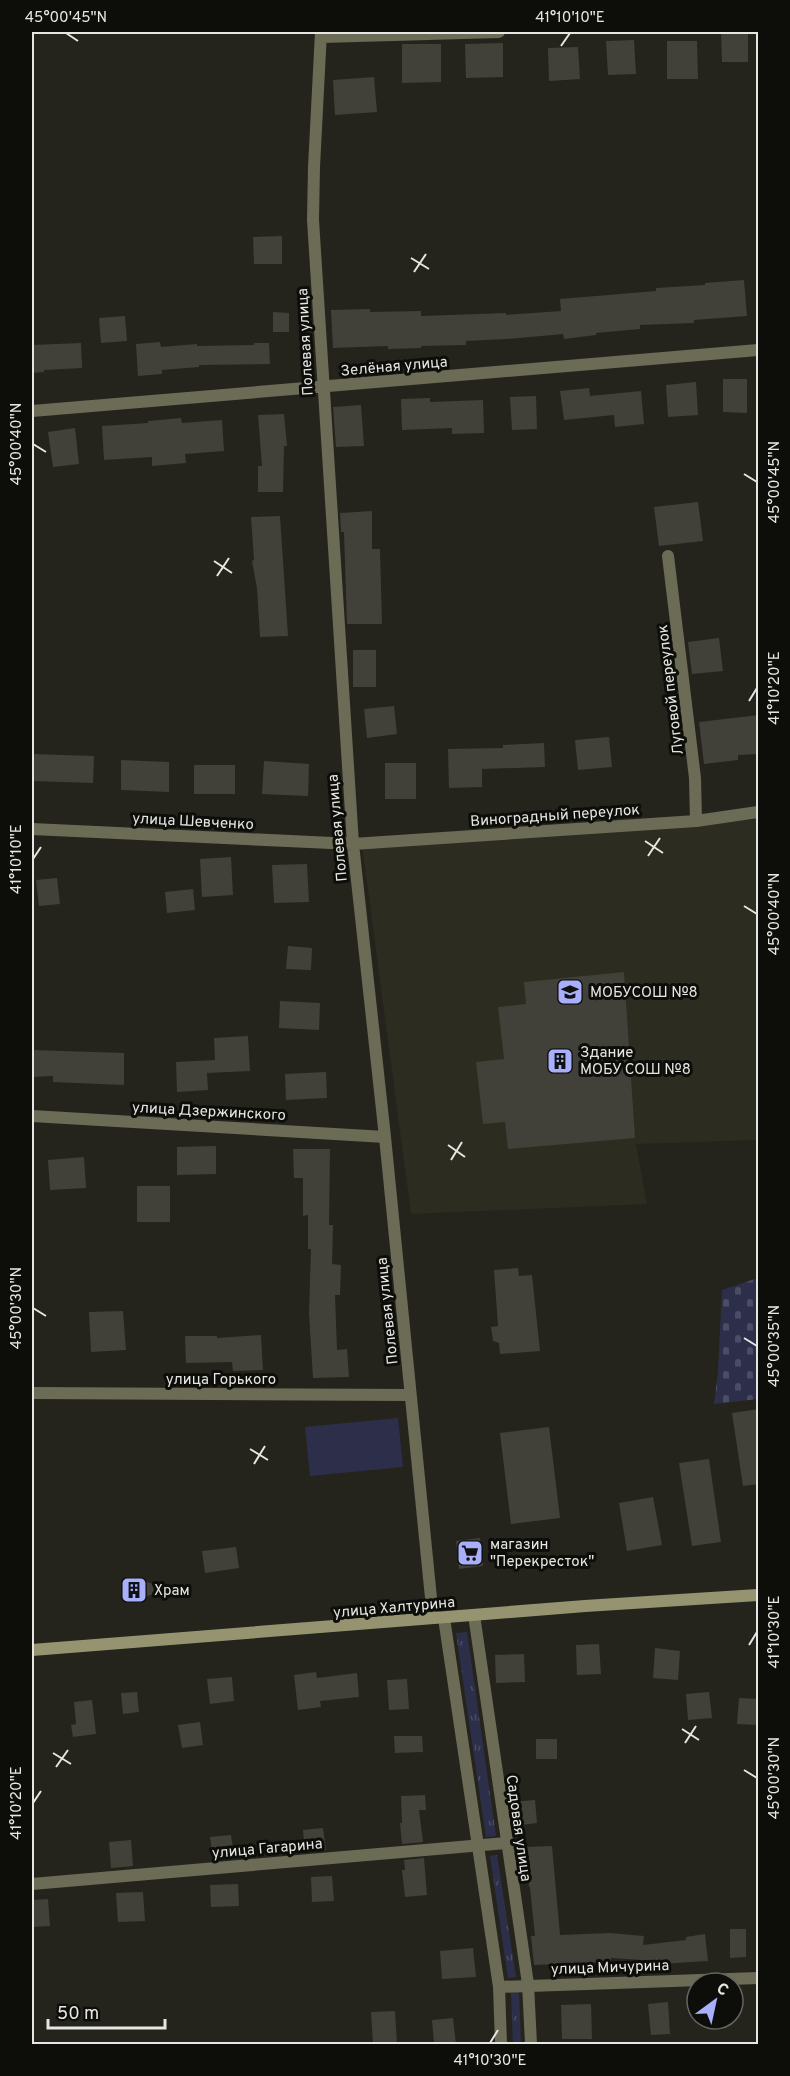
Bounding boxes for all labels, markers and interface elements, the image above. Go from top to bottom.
text: 45°00'45"N [25,9,107,28]
text: 41°10'10"E [535,9,605,28]
street label: Полевая улица [294,288,319,396]
street label: Зелёная улица [340,353,448,382]
text: 45°00'40"N [8,403,27,485]
text: 45°00'45"N [766,441,785,523]
street label: Луговой переулок [654,623,689,756]
text: 41°10'20"E [766,651,785,725]
street label: Полевая улица [324,773,353,882]
street label: Виноградный переулок [470,801,641,832]
street label: улица Шевченко [132,810,254,835]
text: 41°10'10"E [8,824,27,894]
text: 45°00'40"N [766,873,785,955]
school or university icon: МОБУСОШ №8 [555,977,585,1007]
place label: МОБУСОШ №8 [590,984,698,1003]
place label: Здание МОБУ СОШ №8 [580,1044,691,1080]
building icon: Здание МОБУ СОШ №8 [545,1046,575,1076]
street label: улица Дзержинского [132,1099,286,1126]
street label: Полевая улица [373,1256,404,1365]
text: 45°00'30"N [8,1267,27,1349]
text: 45°00'35"N [766,1305,785,1387]
street label: улица Горького [166,1371,276,1390]
place label: магазин "Перекресток" [490,1536,594,1572]
supermarket icon: магазин "Перекресток" [455,1538,485,1568]
building icon: Храм [119,1575,149,1605]
place label: Храм [154,1582,190,1601]
street label: улица Халтурина [332,1594,456,1623]
text: 41°10'30"E [766,1595,785,1669]
text: 45°00'30"N [766,1737,785,1819]
text: 41°10'20"E [8,1766,27,1840]
street label: Садовая улица [501,1774,534,1883]
street label: улица Гагарина [211,1835,323,1864]
street label: улица Мичурина [550,1957,670,1980]
north arrow [685,1971,745,2031]
text: С [712,1979,732,2001]
scale bar [48,1992,165,2030]
text: 50 m [57,2003,99,2026]
text: 41°10'30"E [453,2052,527,2071]

